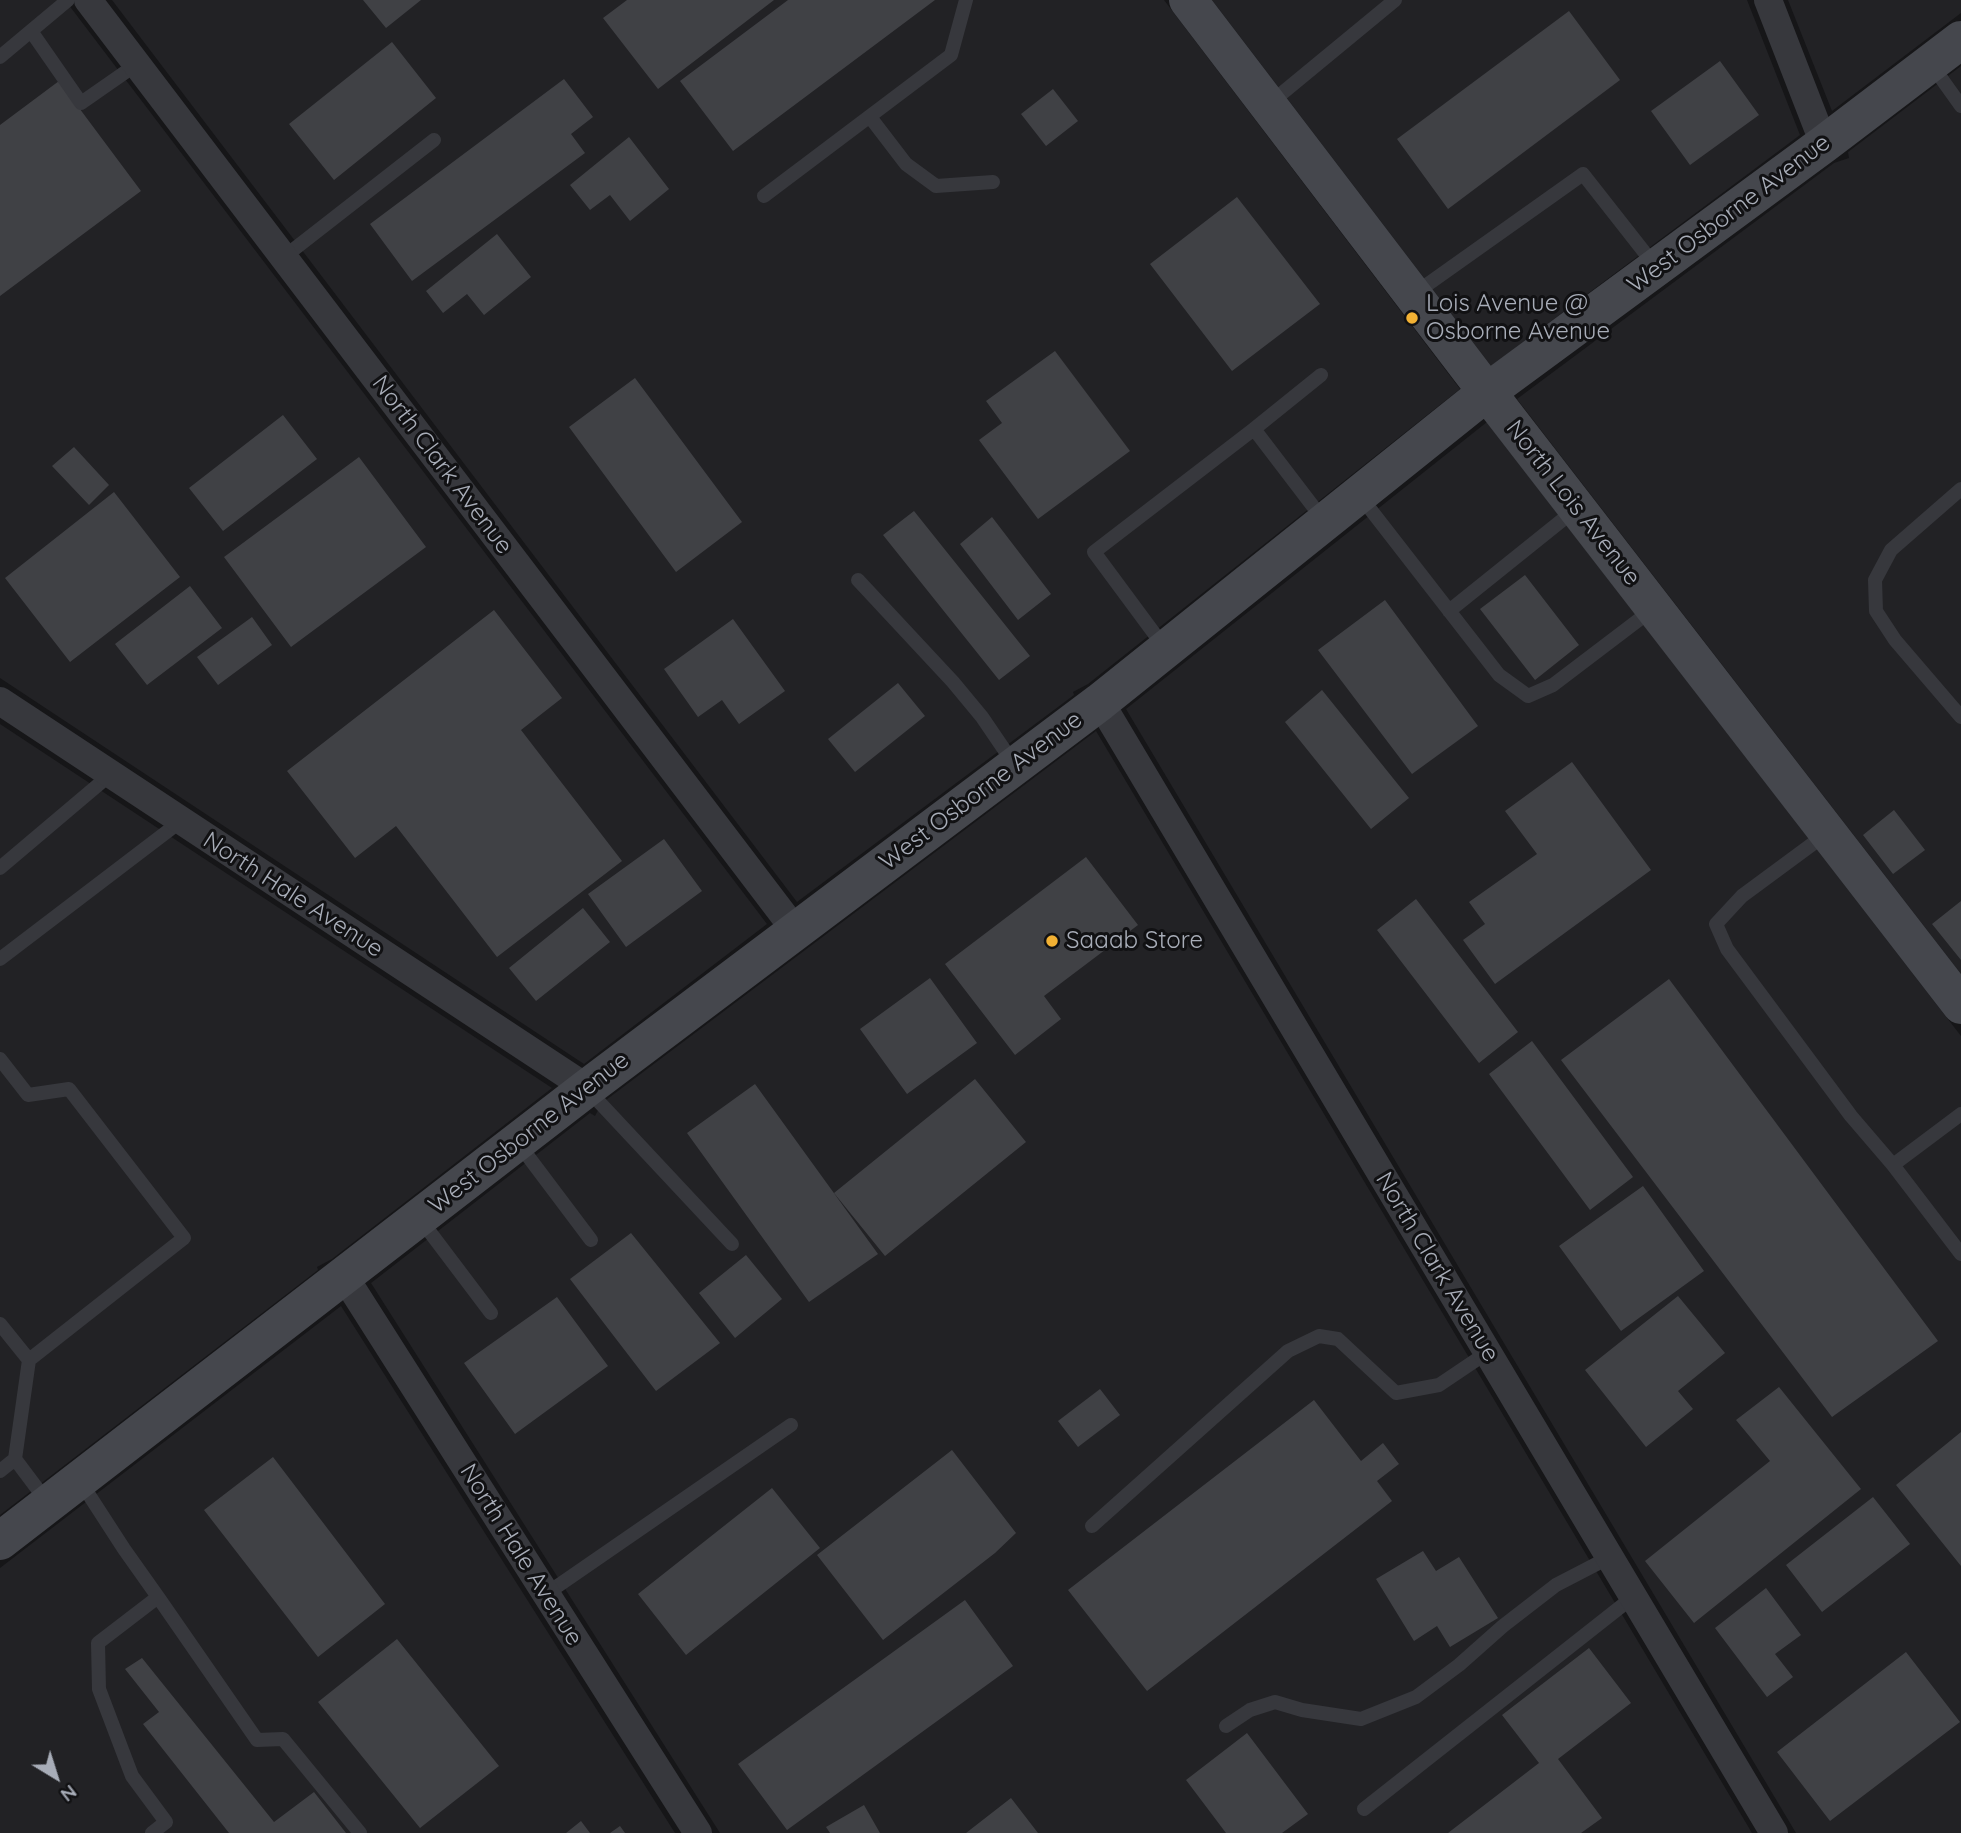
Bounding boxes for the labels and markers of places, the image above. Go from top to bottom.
place label: Lois Avenue @ Osborne Avenue [1426,290,1610,346]
marker: Lois Avenue @ Osborne Avenue [1404,310,1420,326]
place label: Saaab Store [1066,927,1203,955]
marker: Saaab Store [1044,933,1060,949]

